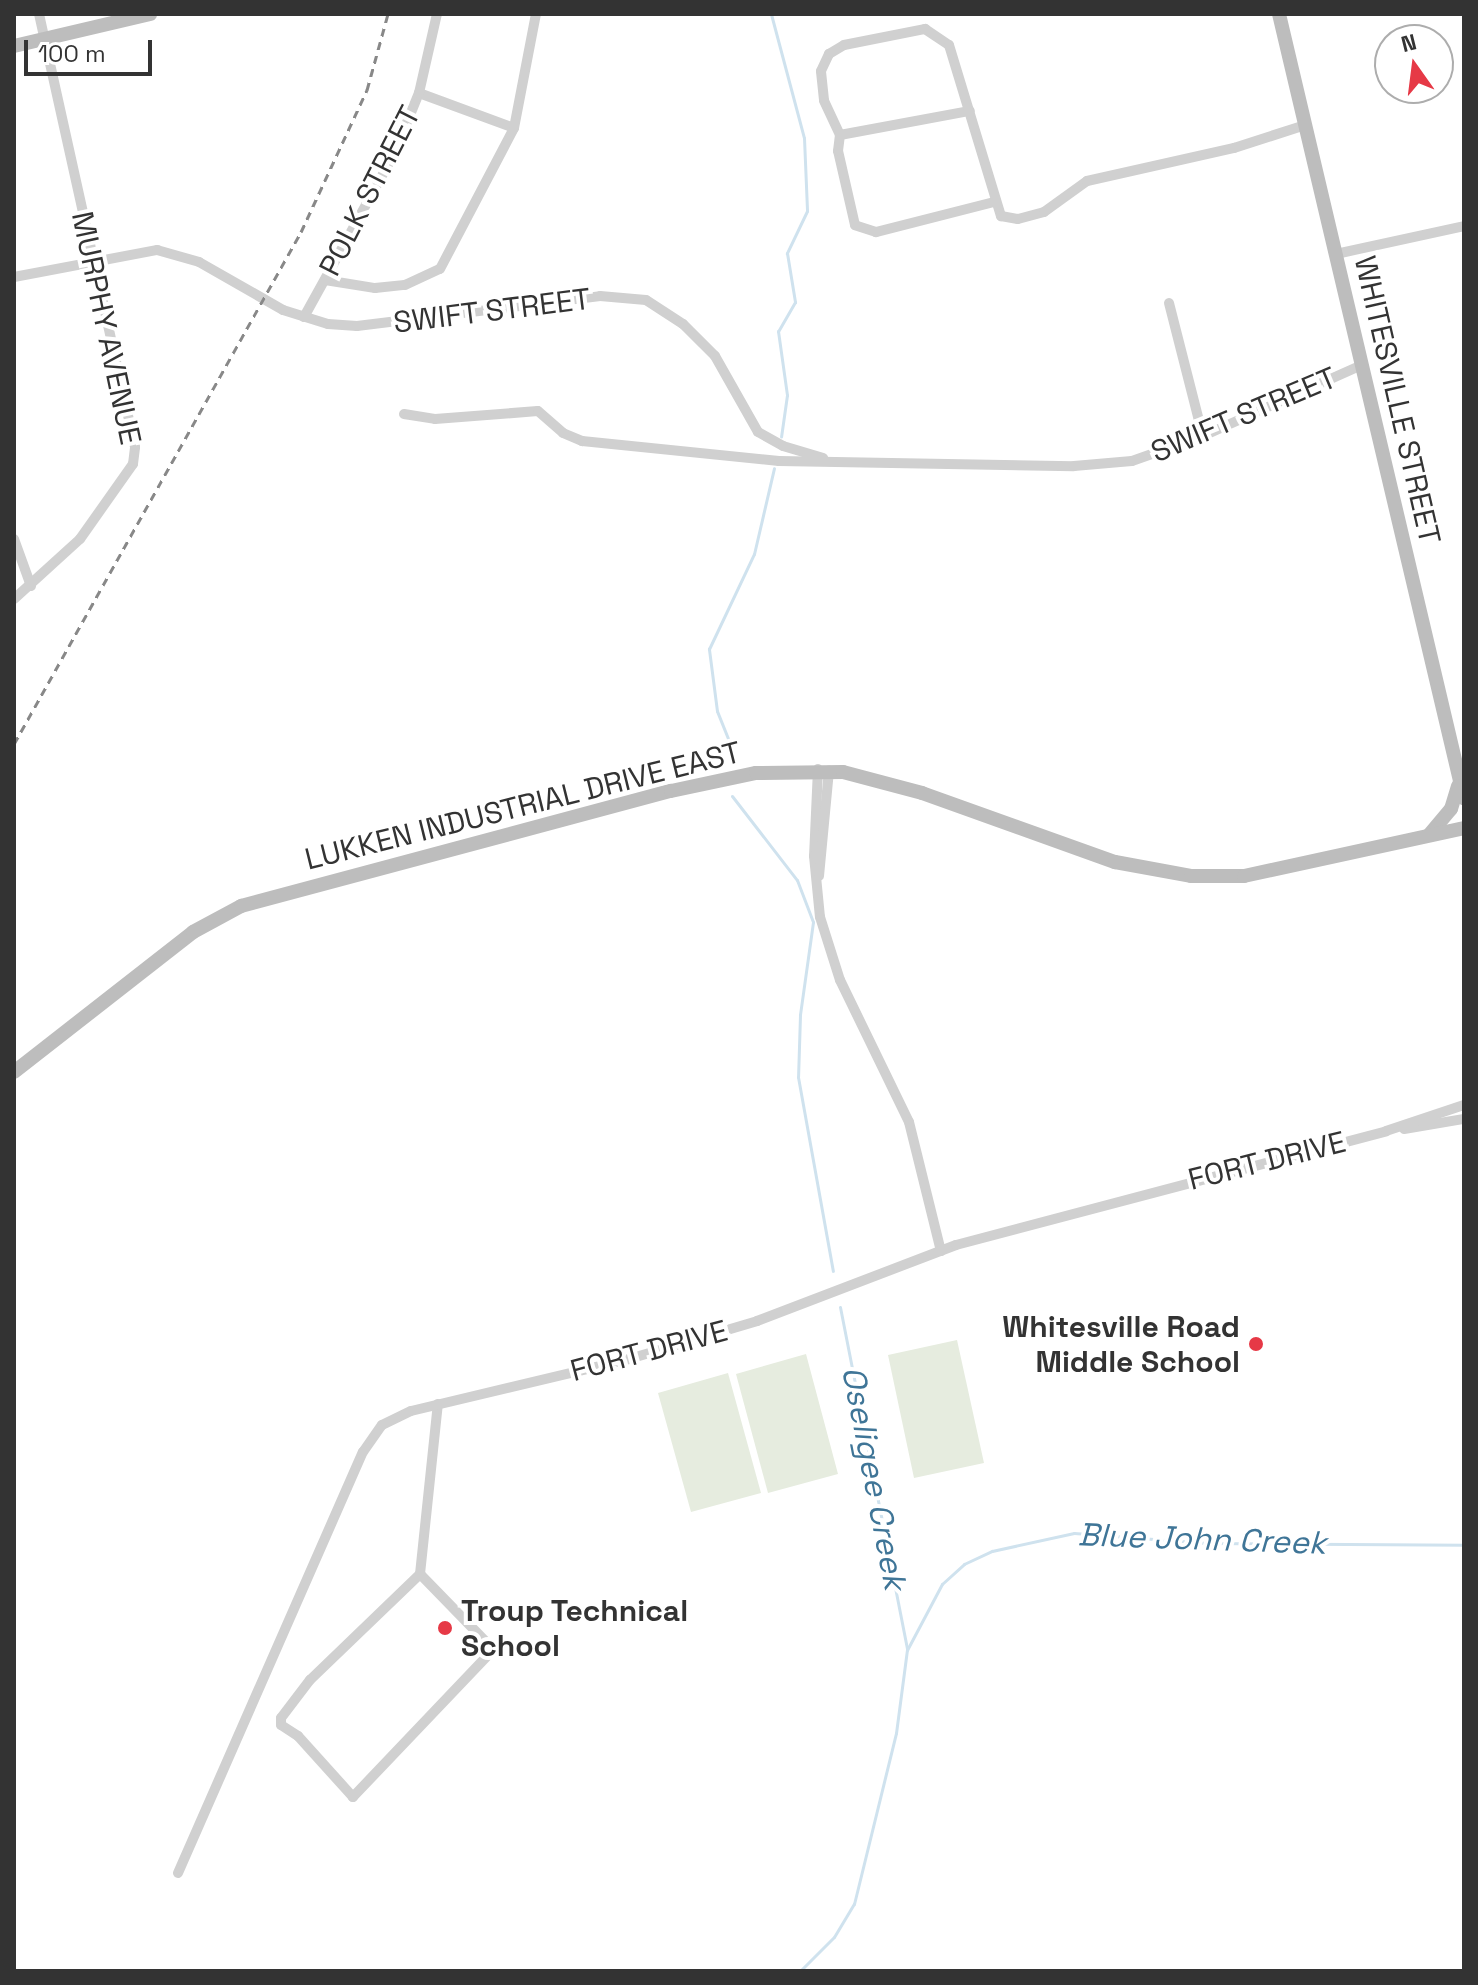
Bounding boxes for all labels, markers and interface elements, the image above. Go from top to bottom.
scale bar [28,24,156,74]
north arrow [1374,24,1454,104]
text: N [1398,27,1419,58]
text: 100 m [38,38,106,69]
street label: POLK STREET [312,100,428,282]
street label: MURPHY AVENUE [64,208,148,448]
street label: WHITESVILLE STREET [1346,252,1448,548]
street label: SWIFT STREET [391,281,593,341]
street label: SWIFT STREET [1145,360,1343,470]
street label: LUKKEN INDUSTRIAL DRIVE EAST [301,734,745,878]
street label: FORT DRIVE [1184,1124,1350,1198]
place label: Whitesville Road Middle School [1002,1309,1240,1380]
street label: FORT DRIVE [566,1313,732,1389]
marker: Whitesville Road Middle School [1247,1335,1265,1353]
water label: Oseligee Creek [834,1363,914,1593]
water label: Blue John Creek [1077,1515,1327,1563]
place label: Troup Technical School [461,1593,689,1664]
marker: Troup Technical School [436,1619,454,1637]

